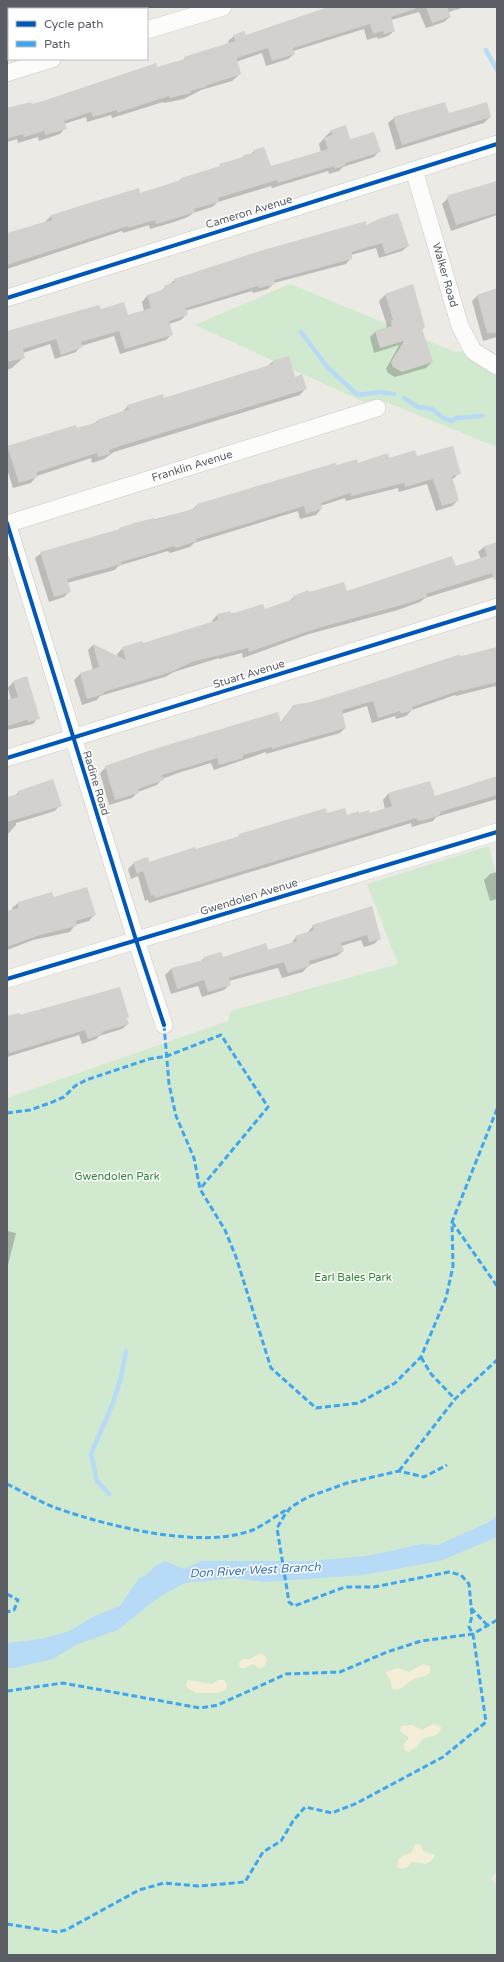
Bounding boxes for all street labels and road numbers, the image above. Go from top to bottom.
street label: Cameron Avenue [204,193,294,231]
street label: Walker Road [430,241,460,309]
street label: Franklin Avenue [150,448,234,484]
street label: Stuart Avenue [212,657,286,691]
street label: Radine Road [80,749,112,817]
street label: Gwendolen Avenue [199,876,299,918]

